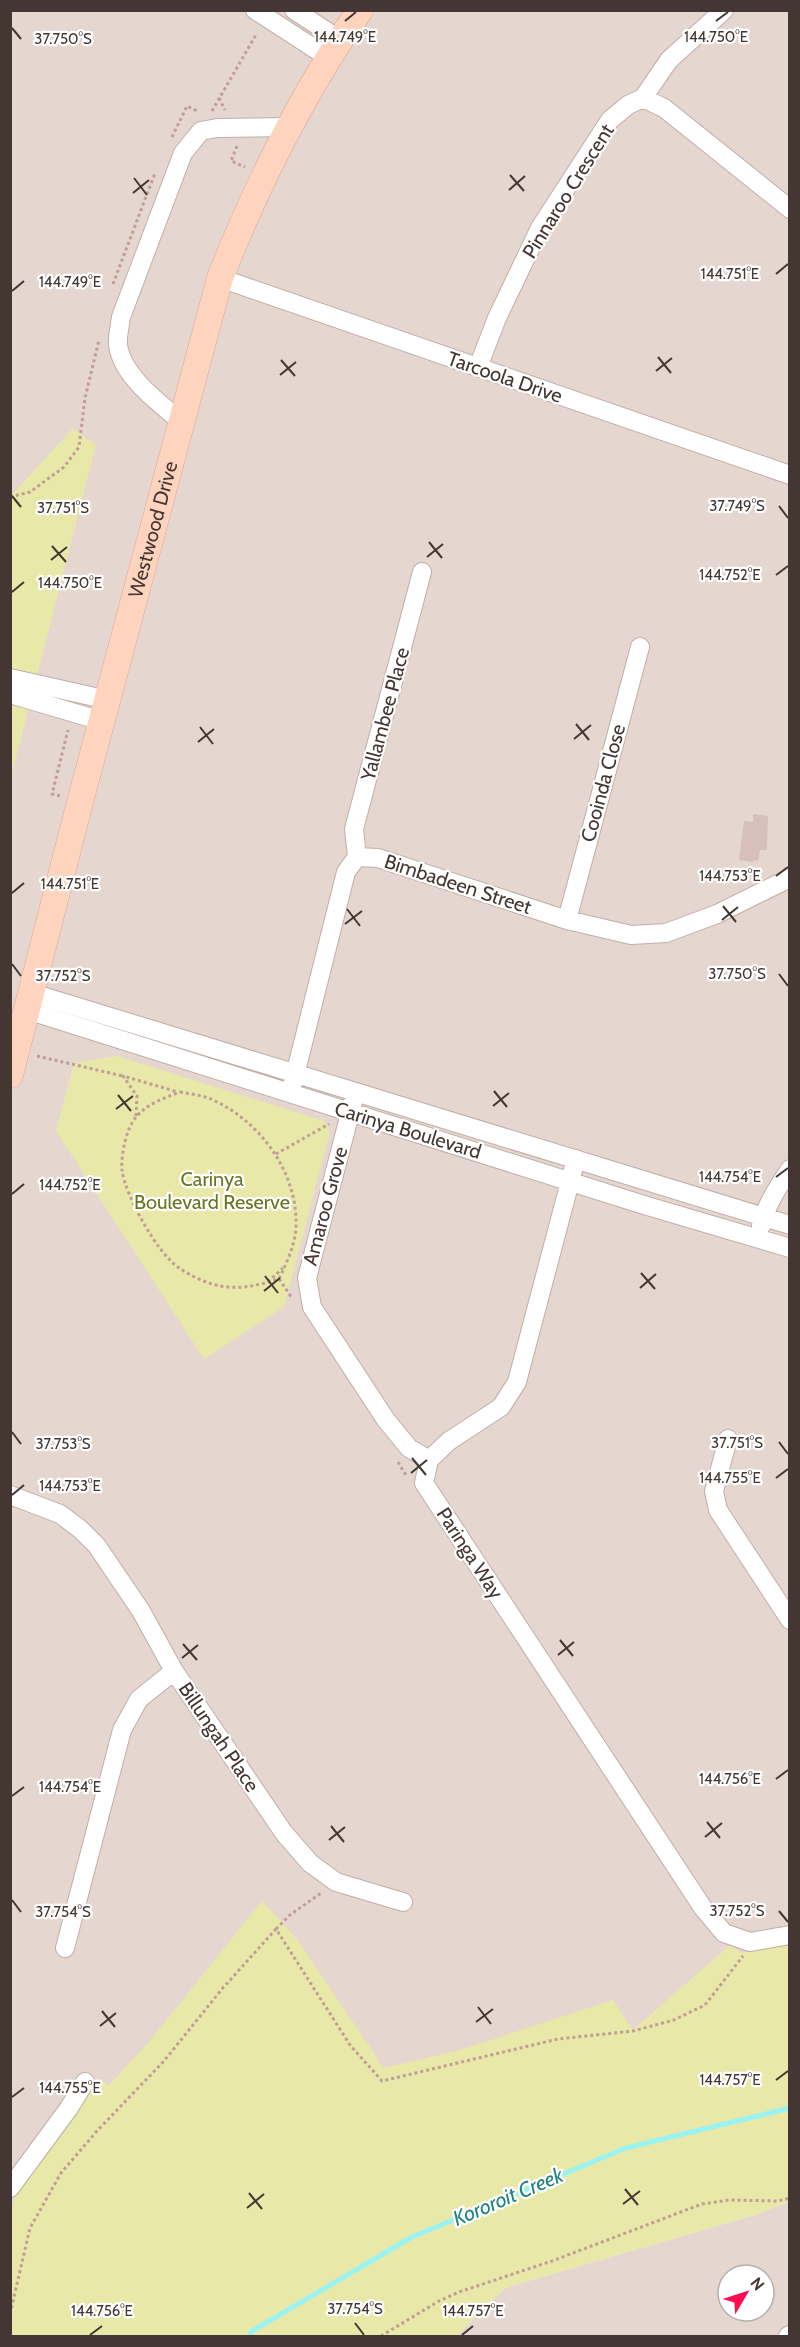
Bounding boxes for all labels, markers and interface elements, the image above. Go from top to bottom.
text: 144.749°E [314,28,376,46]
text: 144.750°E [684,28,748,46]
text: 37.750°S [34,30,92,48]
street label: Pinnaroo Crescent [517,119,619,263]
text: 144.751°E [701,265,759,283]
text: 144.749°E [39,273,101,291]
street label: Tarcoola Drive [444,346,566,408]
street label: Westwood Drive [123,459,183,600]
text: 37.749°S [709,497,765,515]
text: 37.751°S [37,499,89,517]
text: 144.752°E [699,566,761,584]
text: 144.750°E [38,574,102,592]
street label: Yallambee Place [355,645,414,784]
street label: Cooinda Close [576,721,630,845]
street label: Bimbadeen Street [382,849,535,919]
text: 144.753°E [699,867,761,885]
text: 144.751°E [41,875,99,893]
text: 37.750°S [708,965,766,983]
text: 37.752°S [36,967,91,985]
street label: Carinya Boulevard [332,1096,484,1164]
street label: Amaroo Grove [298,1144,352,1268]
park label: Carinya Boulevard Reserve [134,1167,290,1214]
text: 144.754°E [699,1168,761,1186]
text: 144.752°E [39,1176,101,1194]
text: 37.751°S [711,1434,763,1452]
text: 37.753°S [35,1435,91,1453]
text: 144.755°E [699,1469,761,1487]
text: 144.753°E [39,1477,101,1495]
street label: Paringa Way [432,1503,508,1603]
street label: Billungah Place [174,1678,264,1796]
text: 144.756°E [699,1770,761,1788]
text: 144.754°E [39,1778,101,1796]
text: 37.752°S [710,1902,765,1920]
text: 37.754°S [35,1903,91,1921]
text: 144.757°E [699,2071,761,2089]
text: 144.755°E [39,2079,101,2097]
water label: Kororoit Creek [449,2162,568,2231]
north arrow [716,2263,776,2323]
text: N [746,2274,768,2294]
text: 37.754°S [327,2300,383,2318]
text: 144.756°E [71,2302,133,2320]
text: 144.757°E [442,2302,504,2320]

